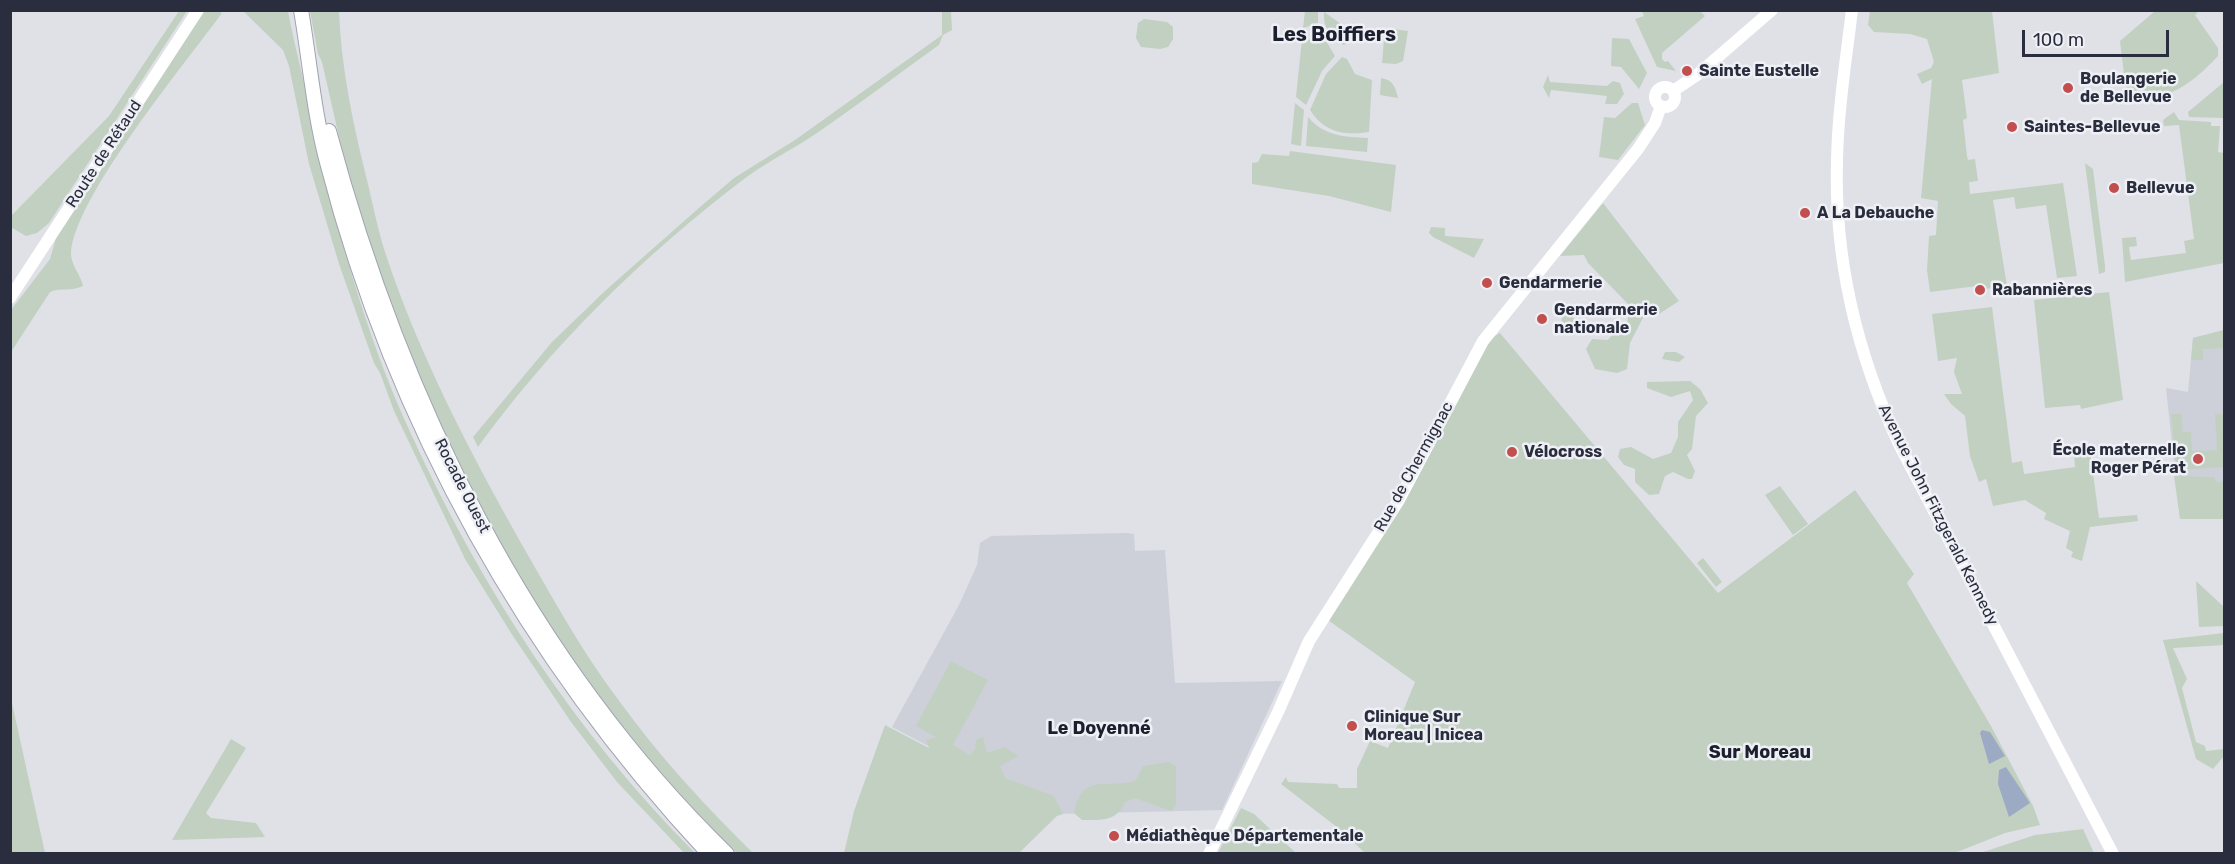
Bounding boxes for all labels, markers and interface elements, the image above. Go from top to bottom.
scale bar [2025,18,2172,56]
district label: Les Boiffiers [1272,23,1396,47]
text: 100 m [2033,29,2084,51]
place label: Sainte Eustelle [1699,61,1819,81]
marker: Sainte Eustelle [1680,64,1694,78]
place label: Boulangerie de Bellevue [2080,69,2177,107]
marker: Boulangerie de Bellevue [2061,81,2075,95]
street label: Route de Rétaud [62,97,146,211]
place label: Saintes-Bellevue [2024,117,2161,137]
marker: Saintes-Bellevue [2005,120,2019,134]
place label: Bellevue [2126,178,2194,198]
marker: Bellevue [2107,181,2121,195]
place label: A La Debauche [1817,203,1934,223]
marker: A La Debauche [1798,206,1812,220]
place label: Gendarmerie [1499,273,1603,293]
marker: Gendarmerie [1480,276,1494,290]
place label: Rabannières [1992,280,2092,300]
marker: Rabannières [1973,283,1987,297]
place label: Gendarmerie nationale [1554,300,1658,338]
marker: Gendarmerie nationale [1535,312,1549,326]
street label: Rue de Chermignac [1370,399,1458,535]
street label: Avenue John Fitzgerald Kennedy [1874,401,2002,629]
street label: Rocade Ouest [430,436,494,536]
place label: École maternelle Roger Pérat [2052,440,2186,478]
place label: Vélocross [1524,442,1602,462]
marker: Vélocross [1505,445,1519,459]
marker: École maternelle Roger Pérat [2191,452,2205,466]
place label: Clinique Sur Moreau | Inicea [1364,707,1483,745]
district label: Le Doyenné [1047,718,1151,740]
marker: Clinique Sur Moreau | Inicea [1345,719,1359,733]
district label: Sur Moreau [1709,742,1811,764]
place label: Médiathèque Départementale [1126,826,1364,846]
marker: Médiathèque Départementale [1107,829,1121,843]

